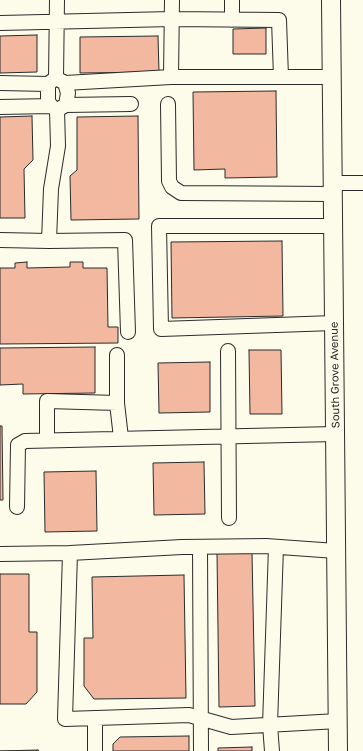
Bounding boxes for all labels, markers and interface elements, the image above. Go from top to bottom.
street label: South Grove Avenue [327,322,343,428]

